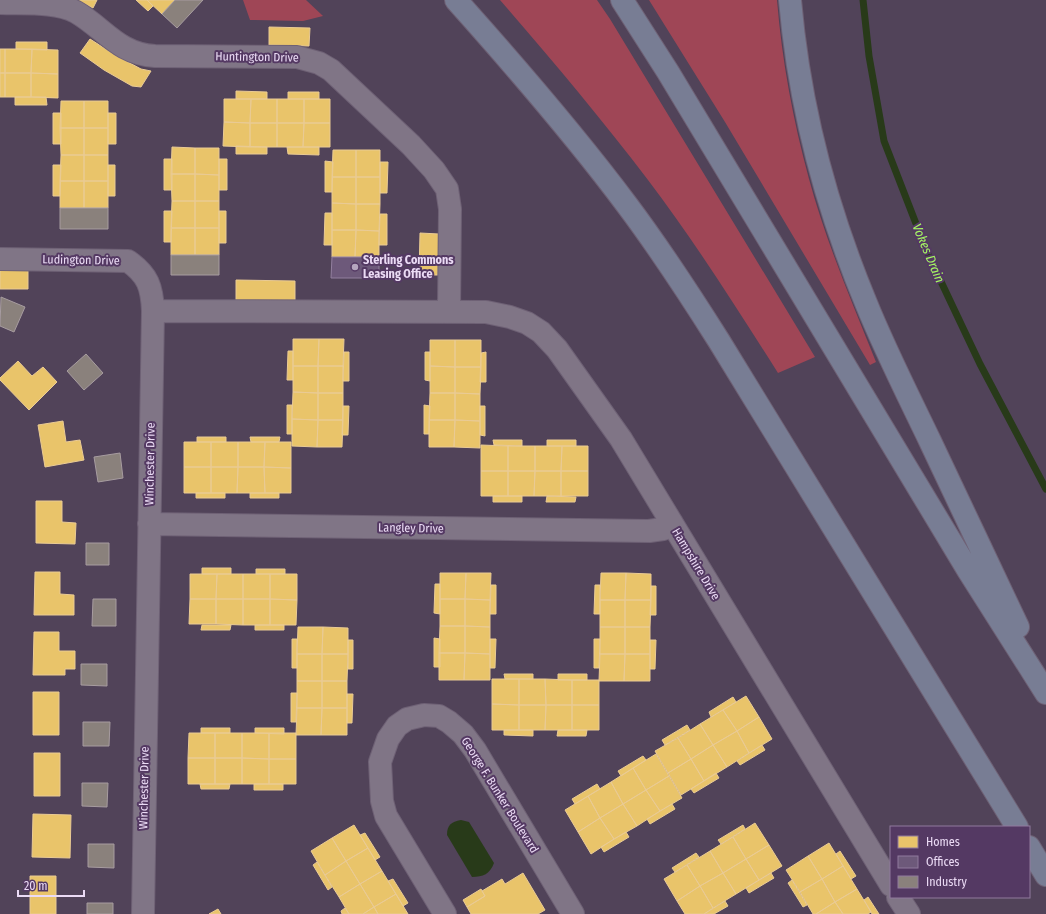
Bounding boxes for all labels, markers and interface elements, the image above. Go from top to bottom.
street label: Huntington Drive [215,49,299,65]
water label: Vokes Drain [909,221,948,285]
street label: Ludington Drive [42,252,120,268]
place label: Sterling Commons Leasing Office [363,253,454,281]
marker: Sterling Commons Leasing Office [350,262,360,272]
street label: Winchester Drive [142,422,158,506]
street label: Langley Drive [378,520,444,536]
street label: Hampshire Drive [669,526,723,602]
street label: George F. Bunker Boulevard [459,734,541,856]
street label: Winchester Drive [136,746,152,830]
legend [890,826,1030,898]
text: Homes [926,835,960,849]
text: Offices [926,855,959,869]
scale bar [18,872,84,898]
text: Industry [926,875,967,889]
text: 20 m [24,879,48,893]

